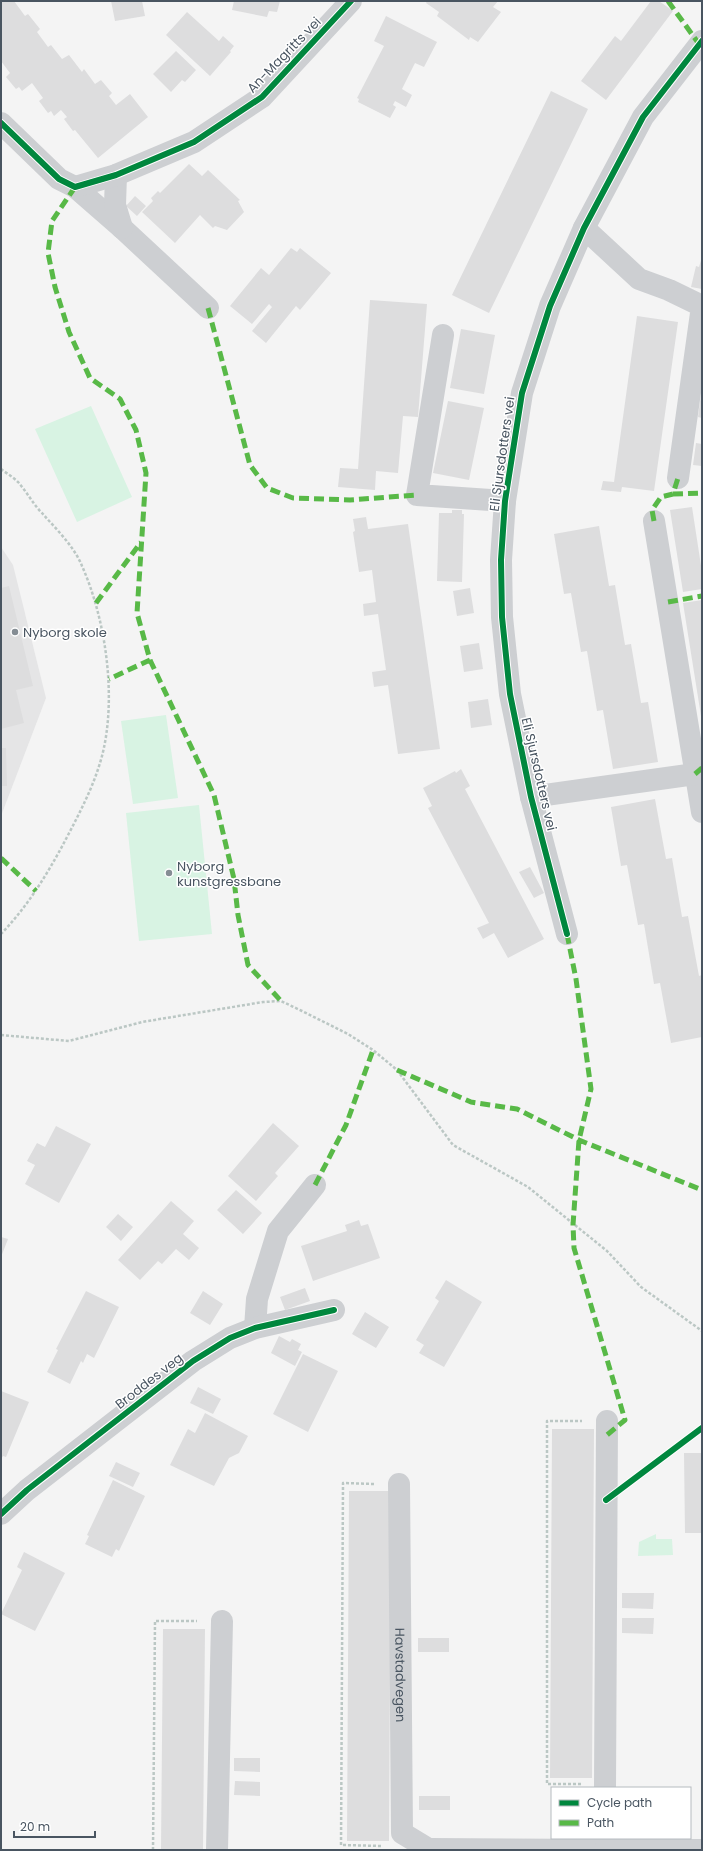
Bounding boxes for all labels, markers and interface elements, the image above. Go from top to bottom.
street label: An-Magritts vei [243,13,325,97]
street label: Eli Sjursdotters vei [485,395,519,513]
place label: Nyborg skole [23,623,107,642]
marker: Nyborg skole [10,627,20,637]
street label: Eli Sjursdotters vei [517,716,561,832]
place label: Nyborg kunstgressbane [177,857,281,891]
marker: Nyborg kunstgressbane [164,868,174,878]
street label: Broddes veg [111,1349,187,1413]
street label: Havstadvegen [391,1628,411,1722]
legend [551,1787,691,1839]
text: Cycle path [587,1794,652,1811]
scale bar [14,1813,95,1839]
text: Path [587,1814,614,1831]
text: 20 m [20,1818,50,1835]

